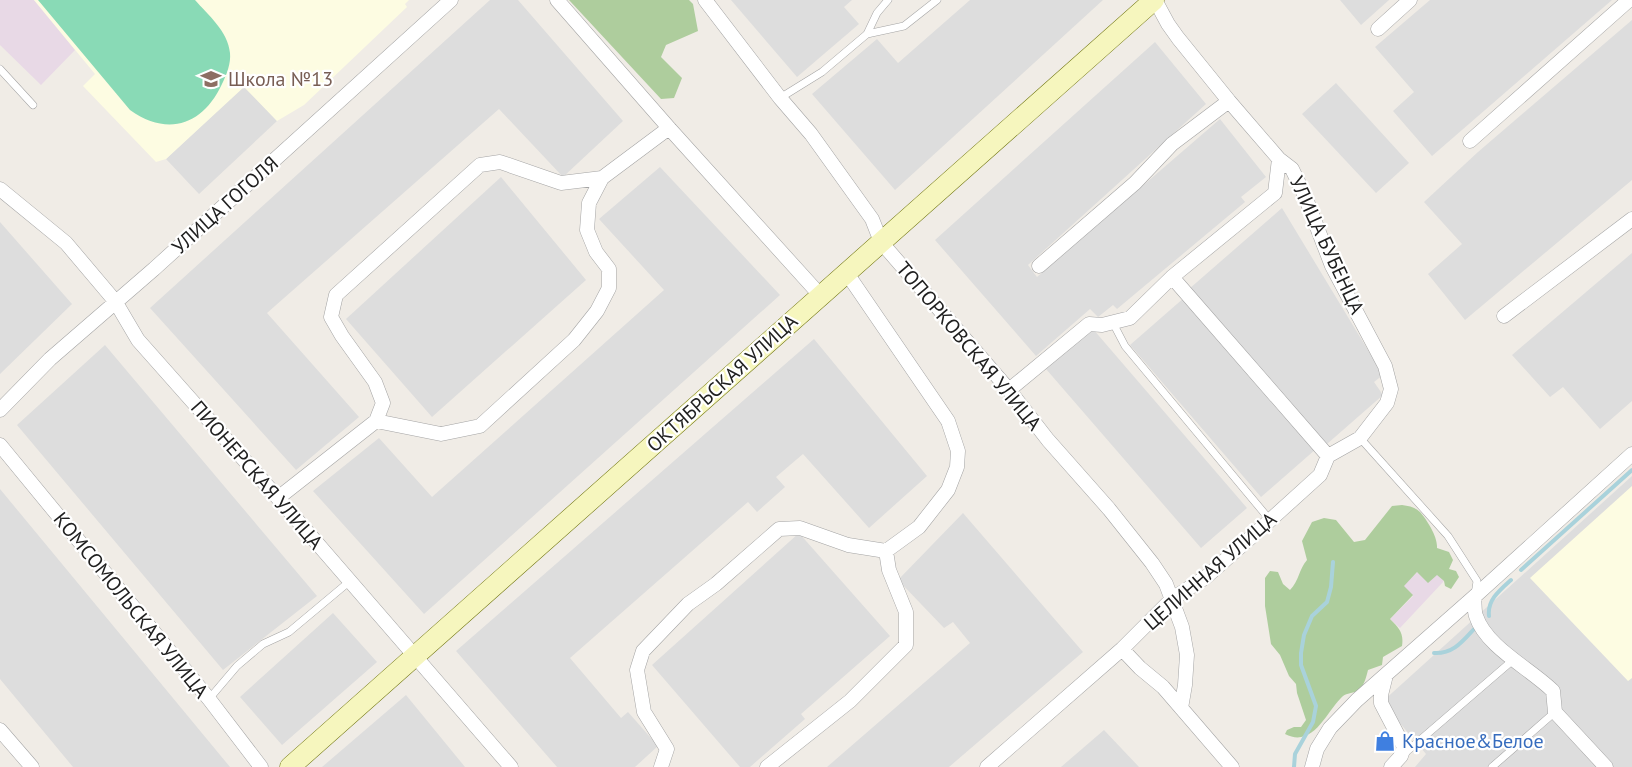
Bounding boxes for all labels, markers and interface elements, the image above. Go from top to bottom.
place label: Школа №13 [228,66,333,92]
school or university icon: Школа №13 [199,67,223,91]
street label: УЛИЦА ГОГОЛЯ [166,150,284,260]
street label: УЛИЦА БУБЕНЦА [1284,172,1370,318]
street label: ТОПОРКОВСКАЯ УЛИЦА [891,256,1047,436]
street label: ОКТЯБРЬСКАЯ УЛИЦА [641,308,803,458]
street label: ПИОНЕРСКАЯ УЛИЦА [185,395,329,555]
street label: ЦЕЛИННАЯ УЛИЦА [1138,506,1282,636]
street label: КОМСОМОЛЬСКАЯ УЛИЦА [48,507,214,704]
place label: Красное&Белое [1402,728,1544,754]
shop icon: Красное&Белое [1373,729,1397,753]

